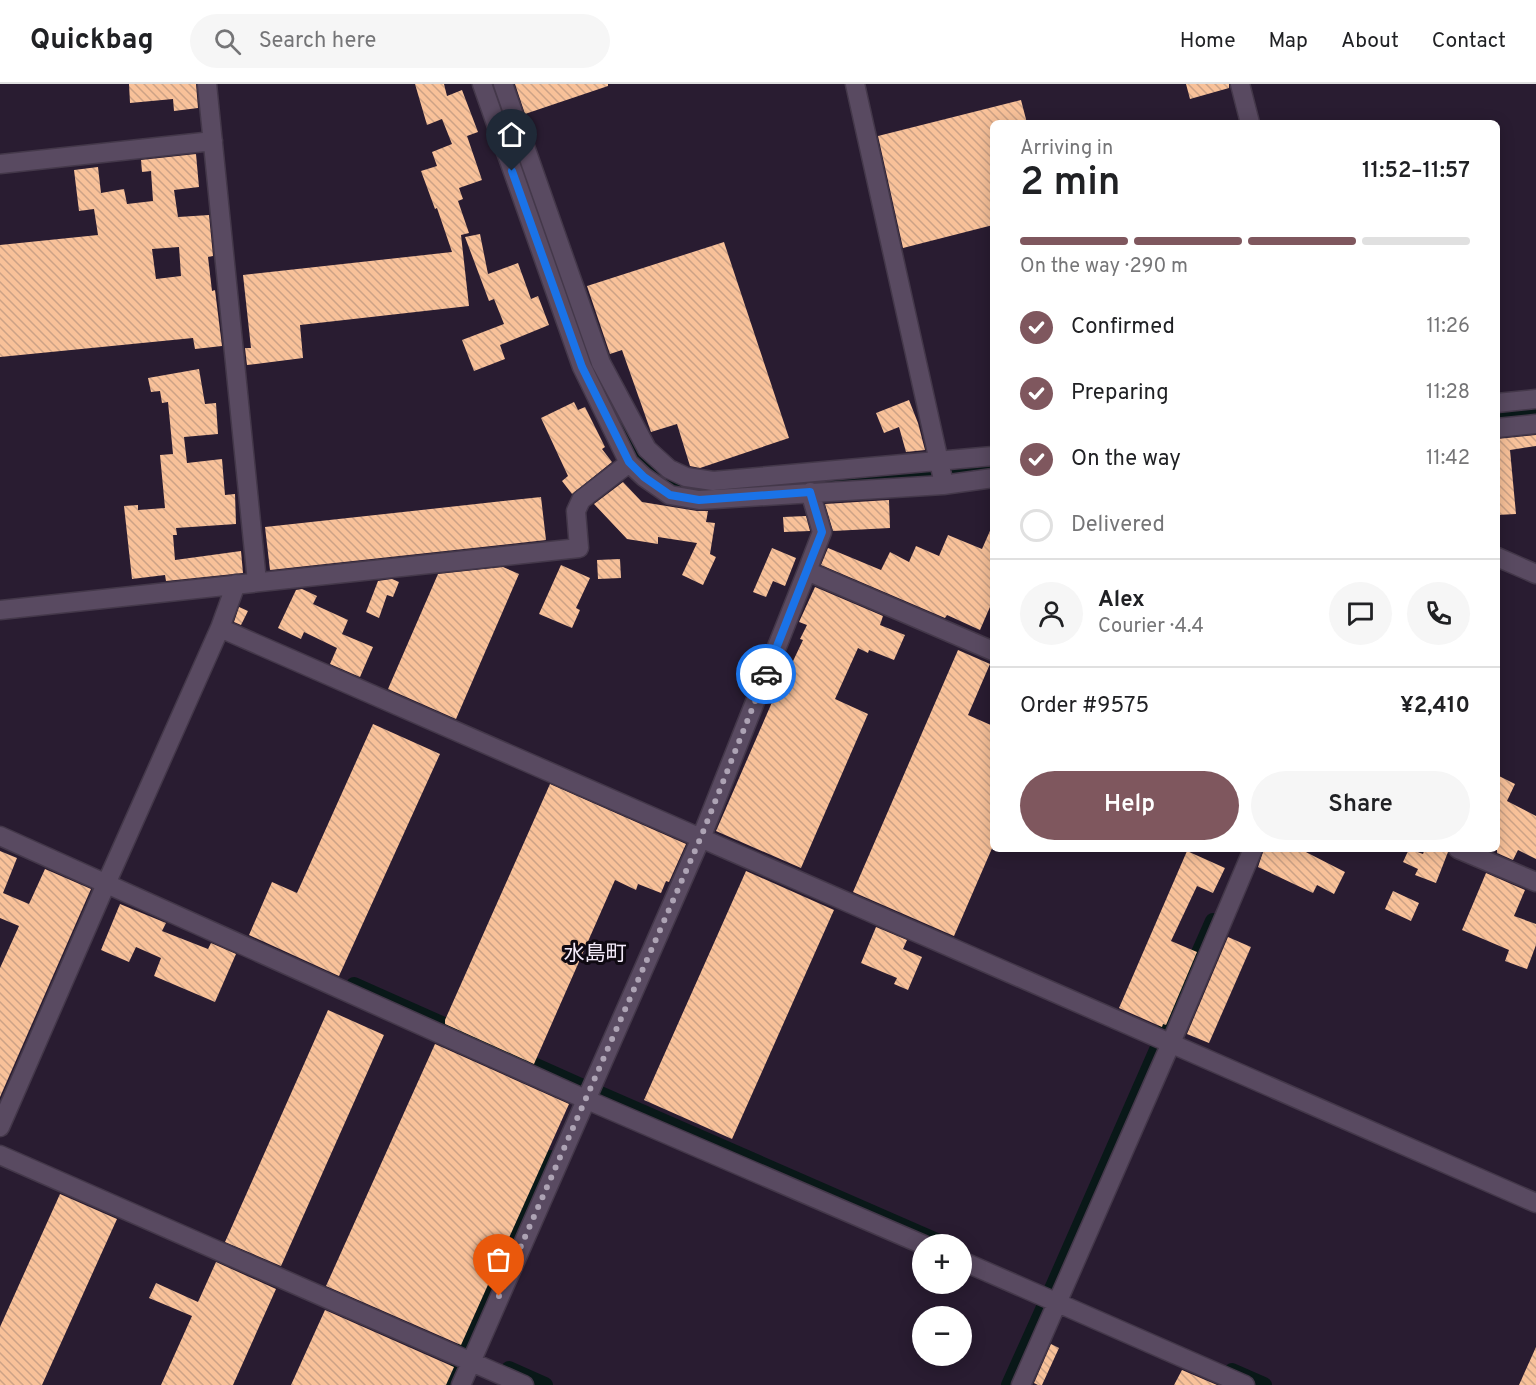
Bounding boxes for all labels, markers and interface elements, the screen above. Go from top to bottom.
search box [190,14,610,68]
text: Quickbag [30,23,154,59]
icon: search [211,25,244,58]
text: Search here [259,28,376,55]
text: Home [1180,28,1236,55]
text: Map [1269,28,1308,55]
text: About [1341,28,1399,55]
text: Contact [1432,28,1506,55]
pin [486,109,537,171]
icon: home [495,118,528,151]
text: Arriving in [1020,136,1113,162]
text: 11:52–11:57 [1362,158,1470,185]
text: 2 min [1020,160,1121,209]
text: On the way · 290 m [1020,254,1188,280]
icon: check [1020,311,1053,344]
text: Confirmed [1071,314,1175,341]
text: 11:26 [1426,314,1470,340]
icon: check [1020,377,1053,410]
text: Preparing [1071,380,1169,407]
text: 11:28 [1426,380,1470,406]
icon: check [1020,443,1053,476]
text: On the way [1071,446,1181,473]
text: 11:42 [1426,446,1470,472]
text: Delivered [1071,512,1165,539]
button: person [1020,582,1083,645]
button: chat [1329,582,1392,645]
button: phone [1407,582,1470,645]
text: Alex [1098,587,1145,614]
text: Courier · 4.4 [1098,614,1204,640]
courier [736,644,796,704]
icon: car [750,658,783,691]
text: Order #9575 [1020,693,1149,720]
text: ¥2,410 [1400,693,1470,720]
button: Help [1020,771,1239,840]
button: Share [1251,771,1470,840]
district label: 水島町 [564,941,627,968]
pin [473,1234,524,1296]
map controls [912,1234,972,1366]
button: + [912,1234,972,1294]
icon: bag [482,1243,515,1276]
button: − [912,1306,972,1366]

